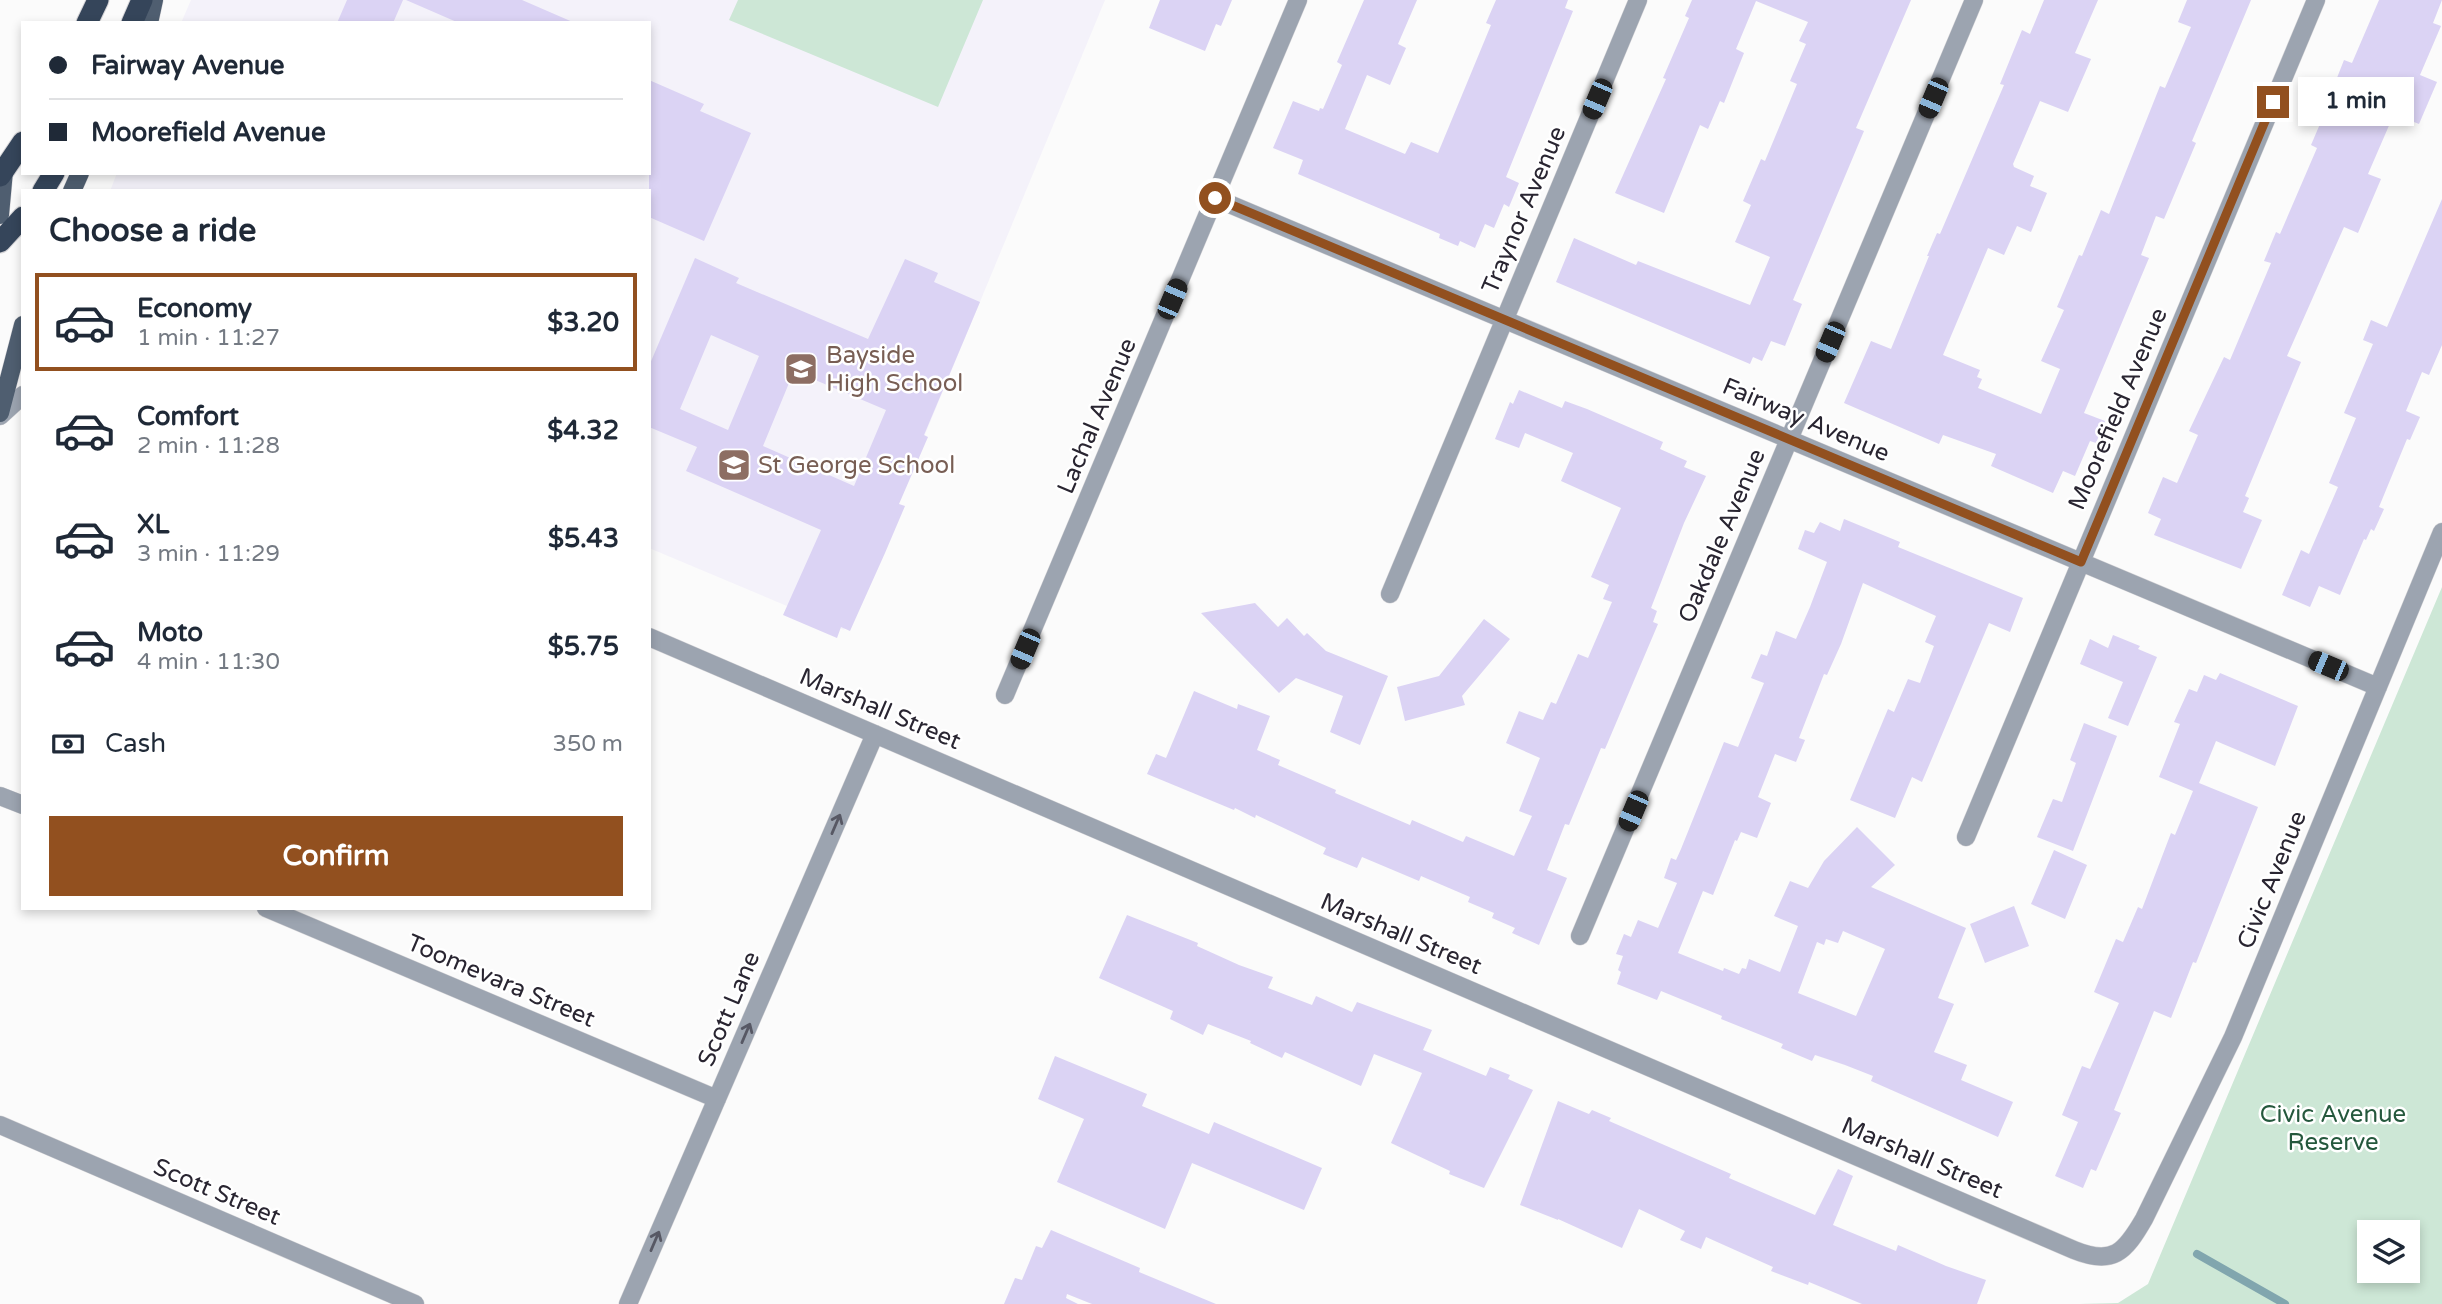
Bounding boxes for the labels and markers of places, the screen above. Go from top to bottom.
place label: Bayside High School [826,341,963,398]
school or university icon: Bayside High School [782,350,820,388]
school or university icon: St George School [715,446,753,484]
place label: St George School [758,451,955,480]

